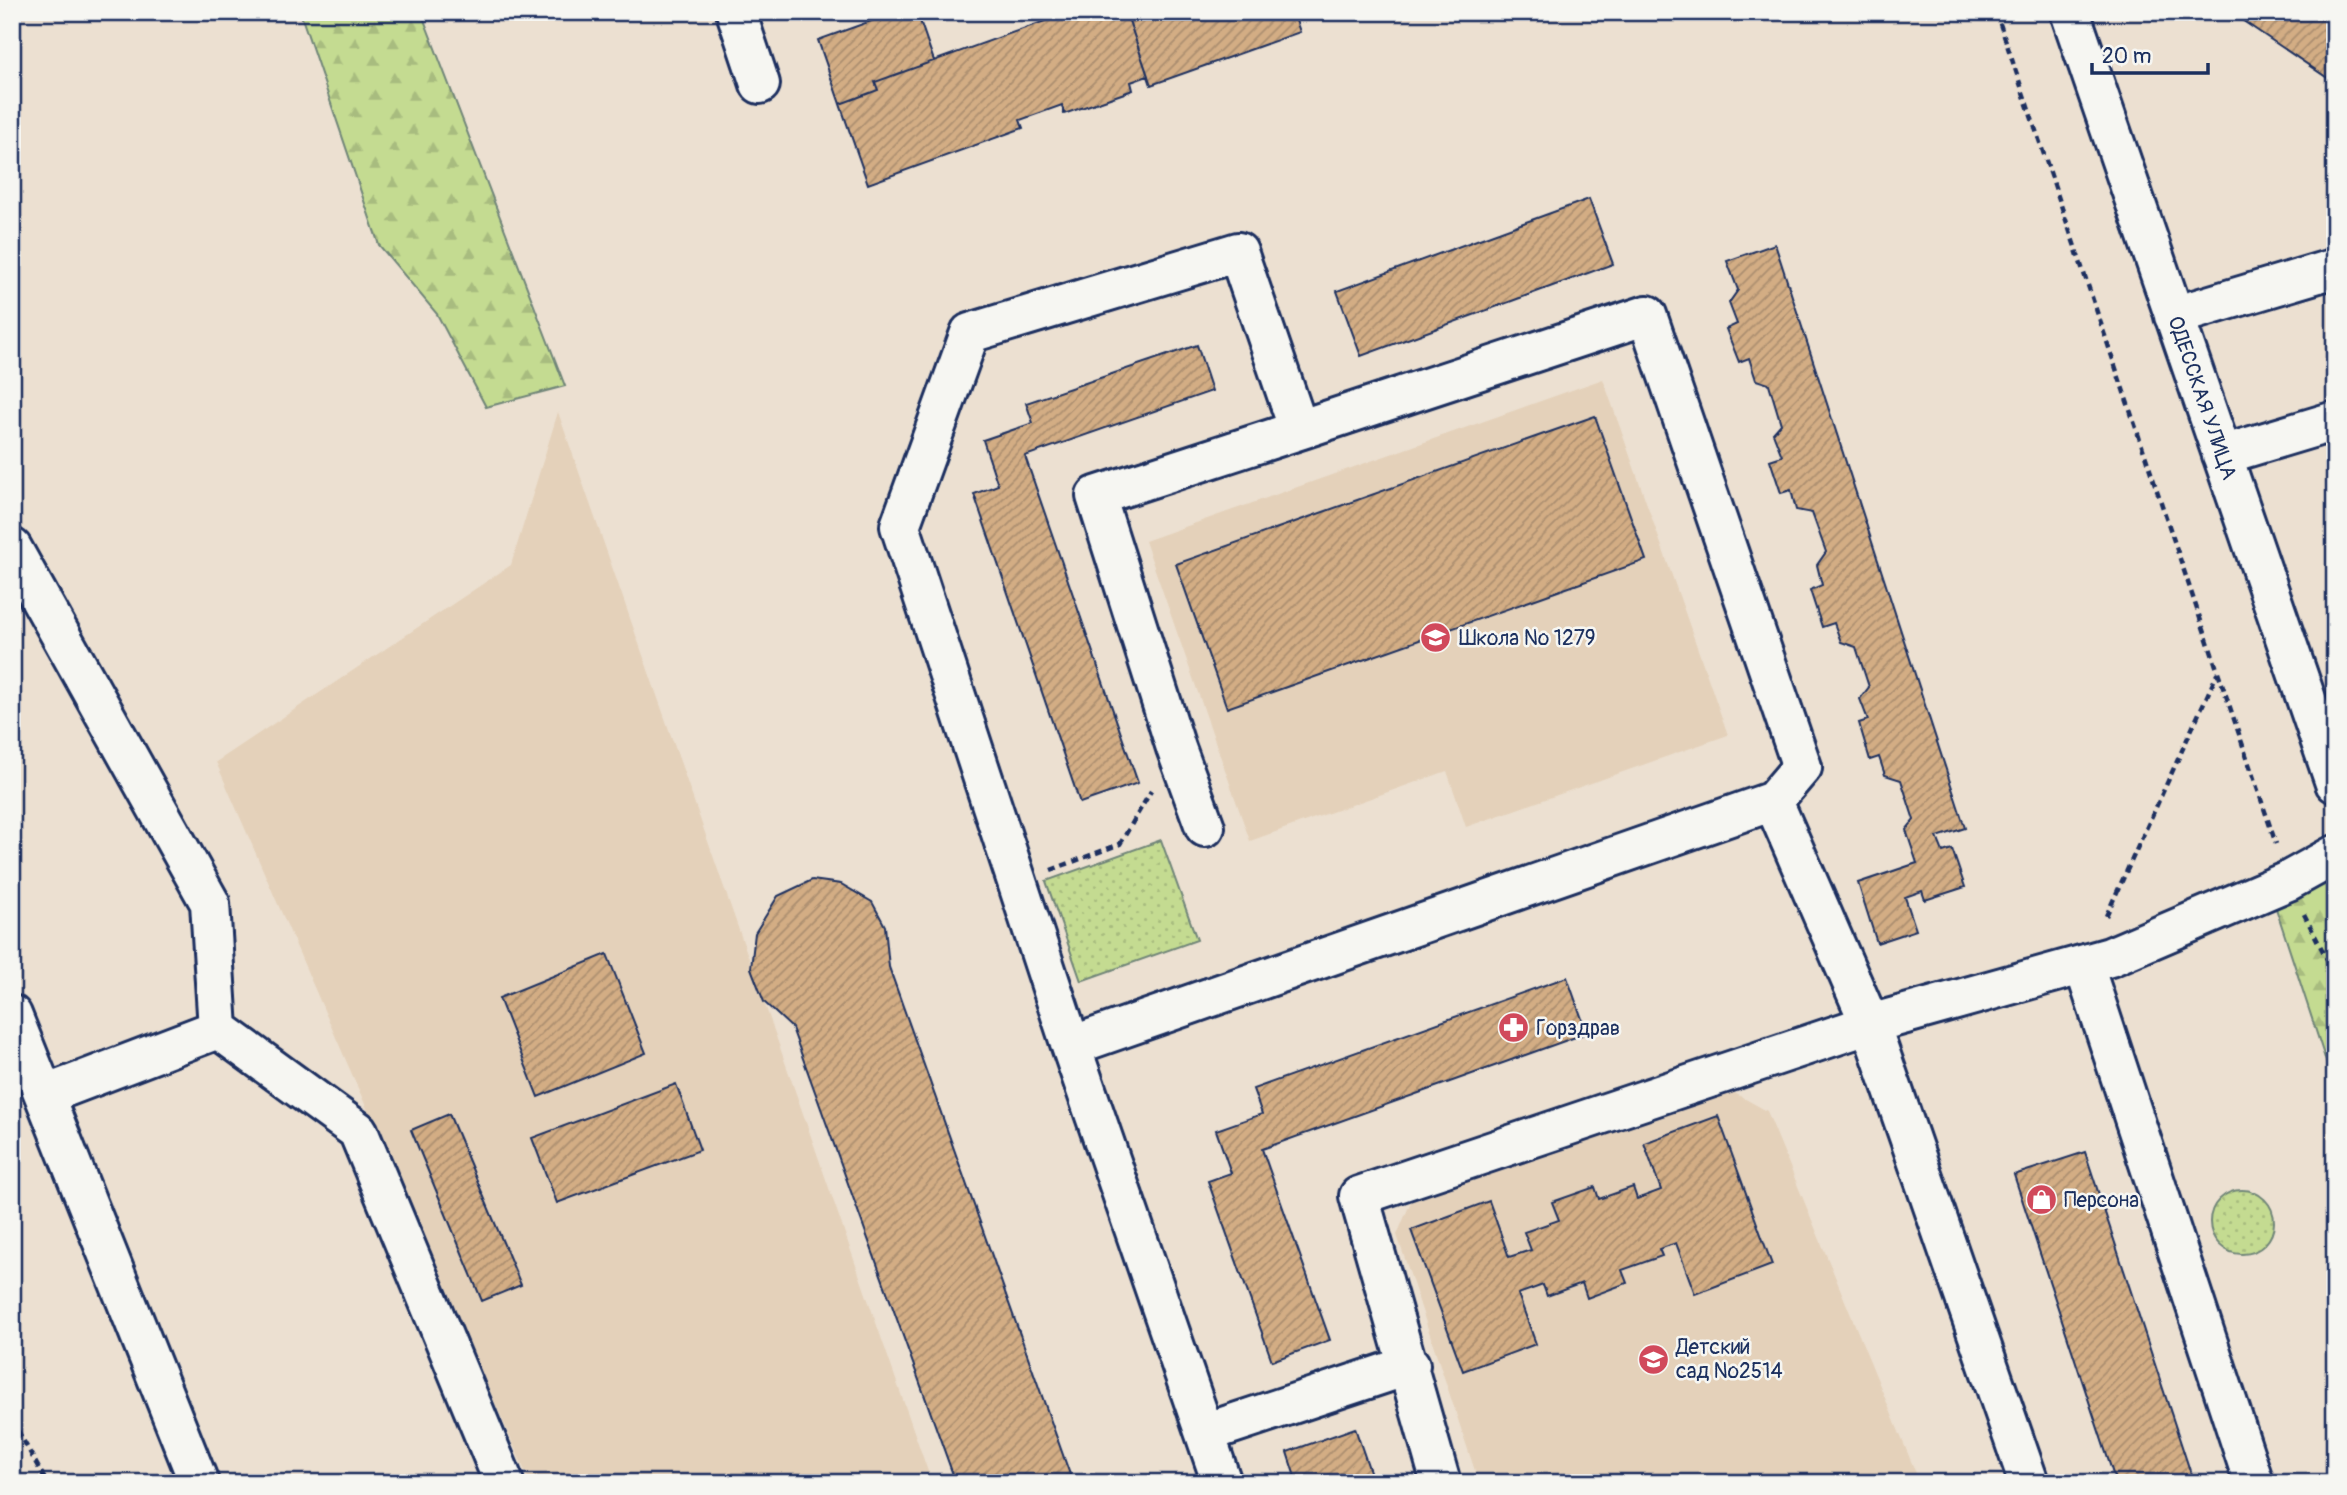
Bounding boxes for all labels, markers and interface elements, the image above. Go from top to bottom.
scale bar [2092,32,2207,76]
text: 20 m [2102,43,2151,70]
street label: ОДЕССКАЯ УЛИЦА [2161,313,2243,483]
school or university icon: Школа № 1279 [1419,621,1453,655]
place label: Школа № 1279 [1459,625,1596,652]
pharmacy icon: Горздрав [1496,1011,1530,1045]
place label: Горздрав [1536,1015,1620,1042]
shop icon: Персона [2024,1183,2058,1217]
place label: Персона [2064,1187,2139,1214]
place label: Детский сад №2514 [1675,1334,1783,1385]
school or university icon: Детский сад №2514 [1636,1342,1670,1376]

